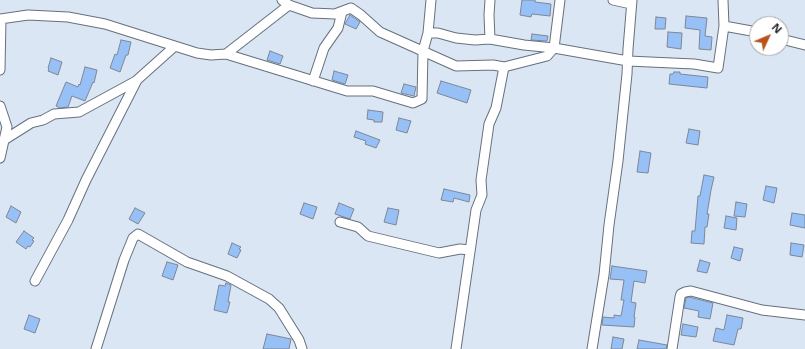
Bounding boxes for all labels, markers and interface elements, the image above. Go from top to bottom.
north arrow [749,16,789,56]
text: N [769,20,786,36]

